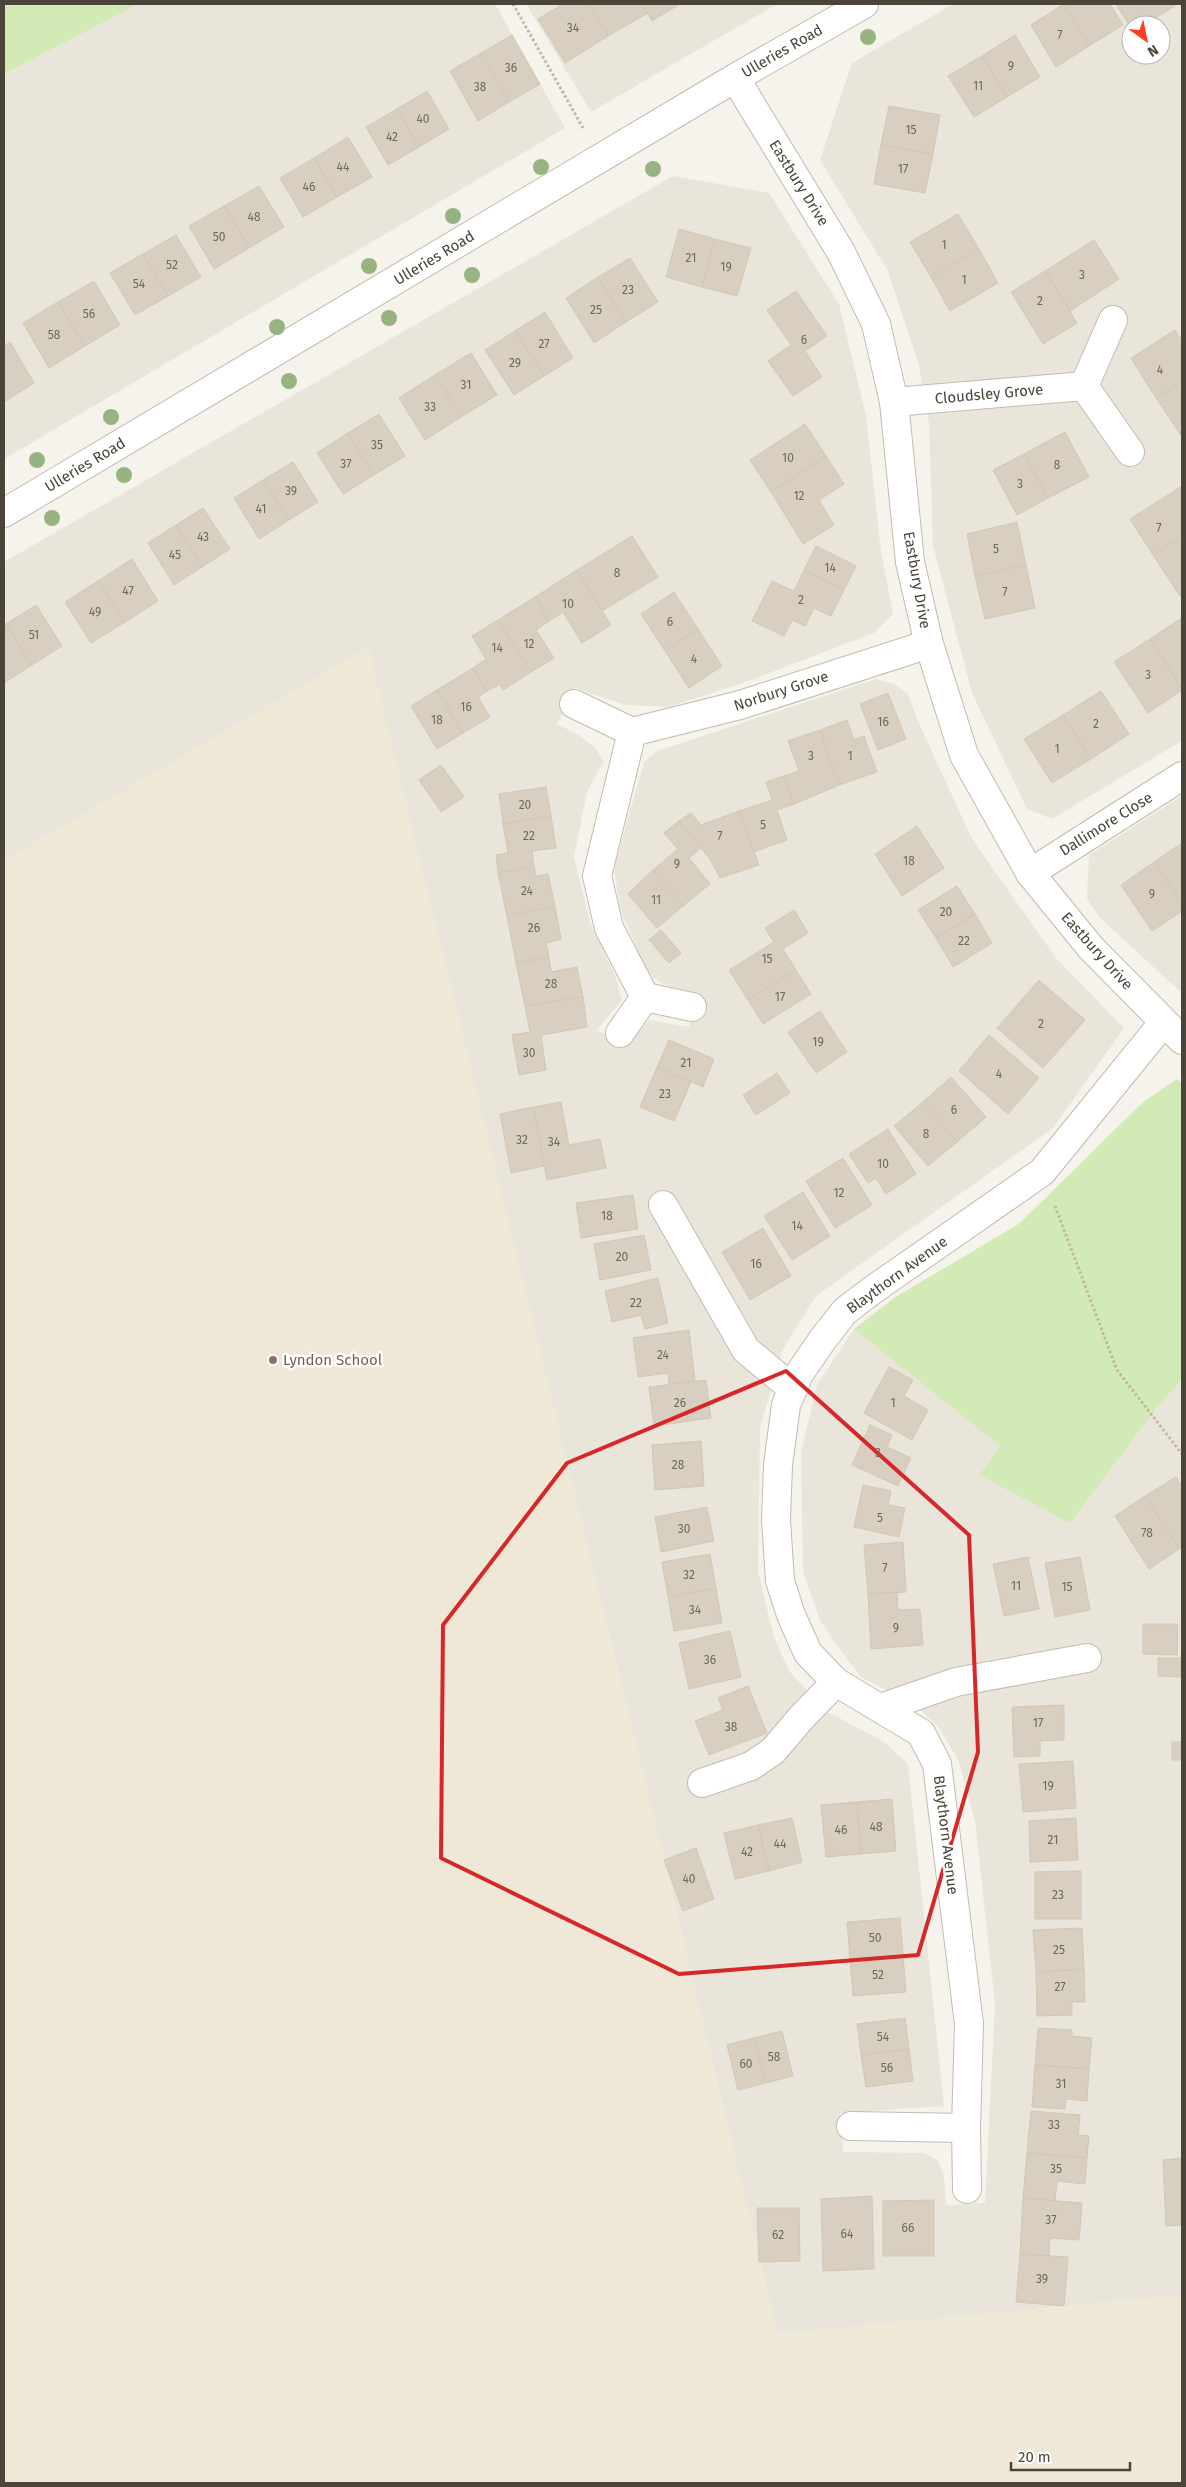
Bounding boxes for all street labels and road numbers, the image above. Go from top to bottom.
street label: Ulleries Road [738,21,826,81]
street label: Eastbury Drive [765,137,833,229]
street label: Ulleries Road [391,227,477,289]
street label: Cloudsley Grove [934,380,1044,408]
street label: Ulleries Road [42,434,128,496]
street label: Eastbury Drive [900,530,934,630]
street label: Norbury Grove [731,667,831,715]
street label: Dallimore Close [1056,788,1156,860]
street label: Eastbury Drive [1057,908,1137,994]
street label: Blaythorn Avenue [843,1232,951,1318]
street label: Blaythorn Avenue [930,1774,962,1896]

